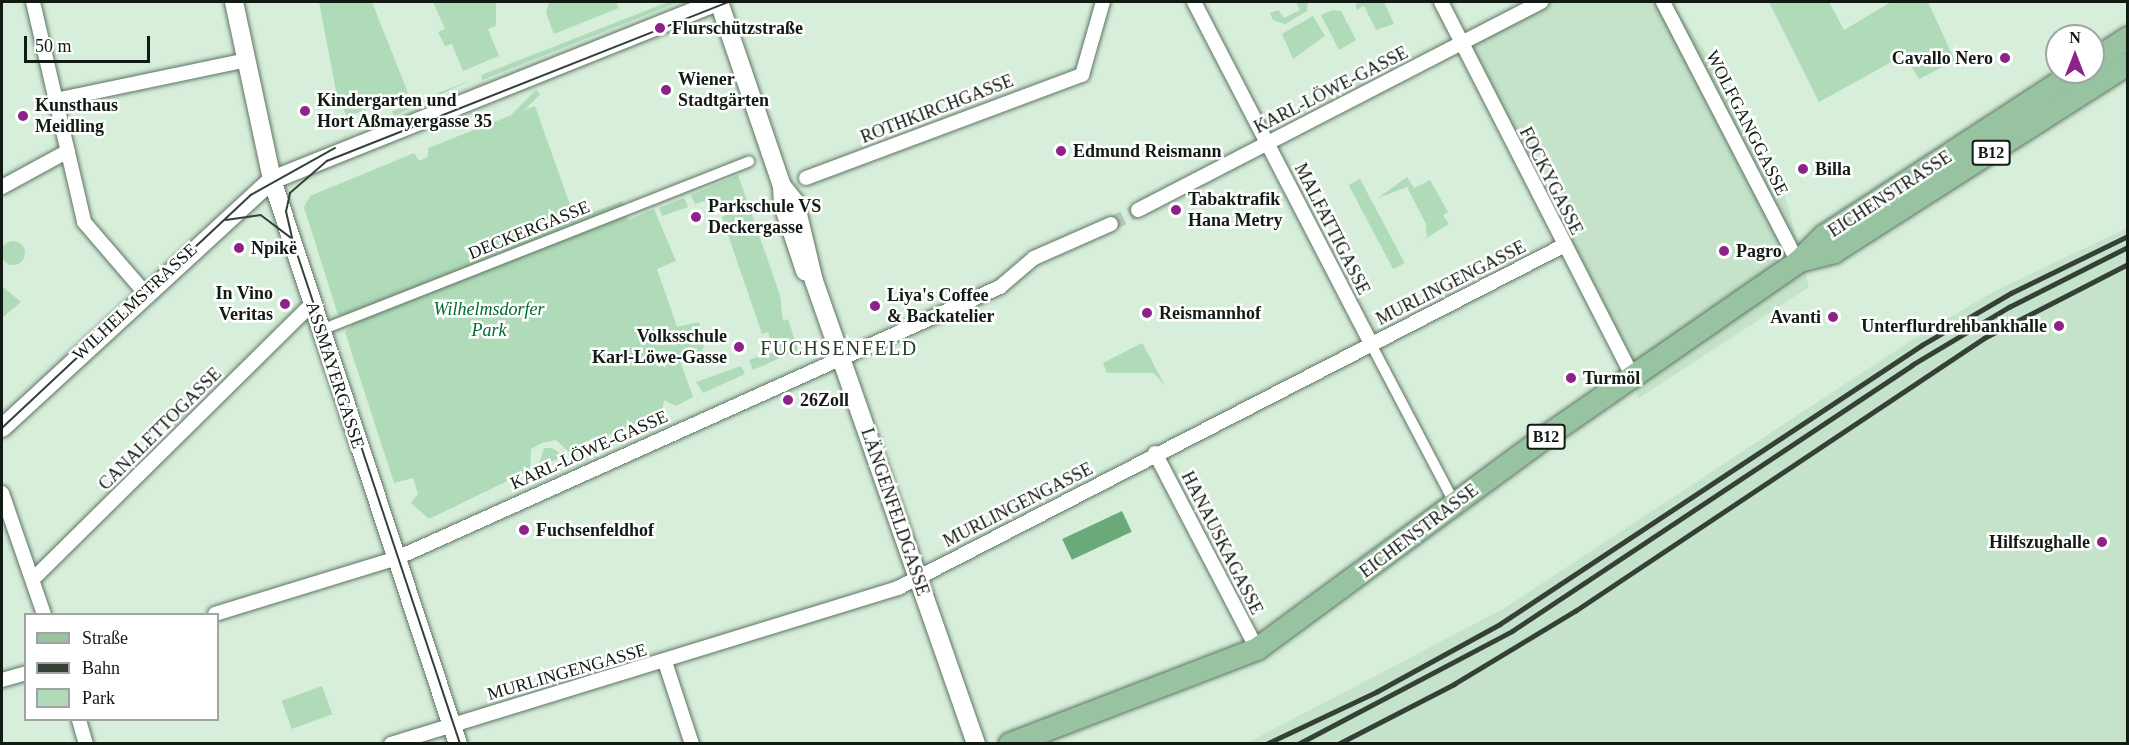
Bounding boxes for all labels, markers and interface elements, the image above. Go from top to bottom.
place label: Flurschützstraße [672,17,803,39]
marker: Flurschützstraße [653,21,667,35]
scale bar [27,24,153,62]
north arrow [2045,24,2105,84]
text: N [2069,29,2081,46]
text: 50 m [35,36,72,56]
street label: KARL-LÖWE-GASSE [1250,42,1412,138]
street label: WOLFGANGGASSE [1701,47,1793,199]
place label: Cavallo Nero [1892,47,1993,69]
marker: Cavallo Nero [1998,51,2012,65]
place label: Wiener Stadtgärten [678,69,769,112]
street label: ROTHKIRCHGASSE [858,70,1016,148]
marker: Wiener Stadtgärten [659,83,673,97]
place label: Kindergarten und Hort Aßmayergasse 35 [317,90,493,132]
place label: Kunsthaus Meidling [35,95,118,138]
marker: Kindergarten und Hort Aßmayergasse 35 [298,104,312,118]
marker: Kunsthaus Meidling [16,109,30,123]
street label: FOCKYGASSE [1515,124,1587,238]
place label: Edmund Reismann [1073,140,1222,162]
road number: B12 [1972,140,2010,166]
marker: Edmund Reismann [1054,144,1068,158]
street label: EICHENSTRASSE [1824,146,1956,242]
place label: Billa [1815,158,1851,180]
street label: MALFATTIGASSE [1290,160,1374,298]
marker: Billa [1796,162,1810,176]
place label: Tabaktrafik Hana Metry [1188,189,1282,232]
street label: DECKERGASSE [465,196,593,264]
place label: Parkschule VS Deckergasse [708,196,822,238]
marker: Tabaktrafik Hana Metry [1169,203,1183,217]
marker: Parkschule VS Deckergasse [689,210,703,224]
street label: MURLINGENGASSE [1373,236,1529,330]
place label: Npikë [251,237,297,259]
street label: WILHELMSTRASSE [68,239,202,365]
place label: Pagro [1736,240,1782,262]
marker: Npikë [232,241,246,255]
marker: Pagro [1717,244,1731,258]
place label: In Vino Veritas [215,283,273,326]
place label: Liya's Coffee & Backatelier [887,285,994,328]
marker: In Vino Veritas [278,297,292,311]
street label: ASSMAYERGASSE [301,299,369,451]
park label: Wilhelmsdorfer Park [434,299,544,342]
marker: Liya's Coffee & Backatelier [868,299,882,313]
place label: Reismannhof [1159,302,1261,324]
marker: Reismannhof [1140,306,1154,320]
place label: Avanti [1770,306,1821,328]
marker: Avanti [1826,310,1840,324]
place label: Unterflurdrehbankhalle [1861,315,2047,337]
marker: Unterflurdrehbankhalle [2052,319,2066,333]
place label: Volksschule Karl-Löwe-Gasse [592,326,727,368]
district label: FUCHSENFELD [760,336,918,360]
marker: Volksschule Karl-Löwe-Gasse [732,340,746,354]
street label: CANALETTOGASSE [94,363,226,495]
place label: Turmöl [1583,367,1640,389]
marker: Turmöl [1564,371,1578,385]
place label: 26Zoll [800,389,849,411]
marker: 26Zoll [781,393,795,407]
street label: KARL-LÖWE-GASSE [507,406,671,494]
road number: B12 [1526,424,1566,450]
street label: LÄNGENFELDGASSE [856,425,934,599]
street label: MURLINGENGASSE [940,458,1096,552]
street label: HANAUSKAGASSE [1177,468,1267,618]
street label: EICHENSTRASSE [1355,479,1483,583]
place label: Fuchsenfeldhof [536,519,654,541]
marker: Fuchsenfeldhof [517,523,531,537]
place label: Hilfszughalle [1989,531,2090,553]
marker: Hilfszughalle [2095,535,2109,549]
legend [24,613,219,721]
text: Straße [82,628,128,648]
street label: MURLINGENGASSE [485,639,649,705]
text: Bahn [82,658,120,678]
text: Park [82,688,115,708]

